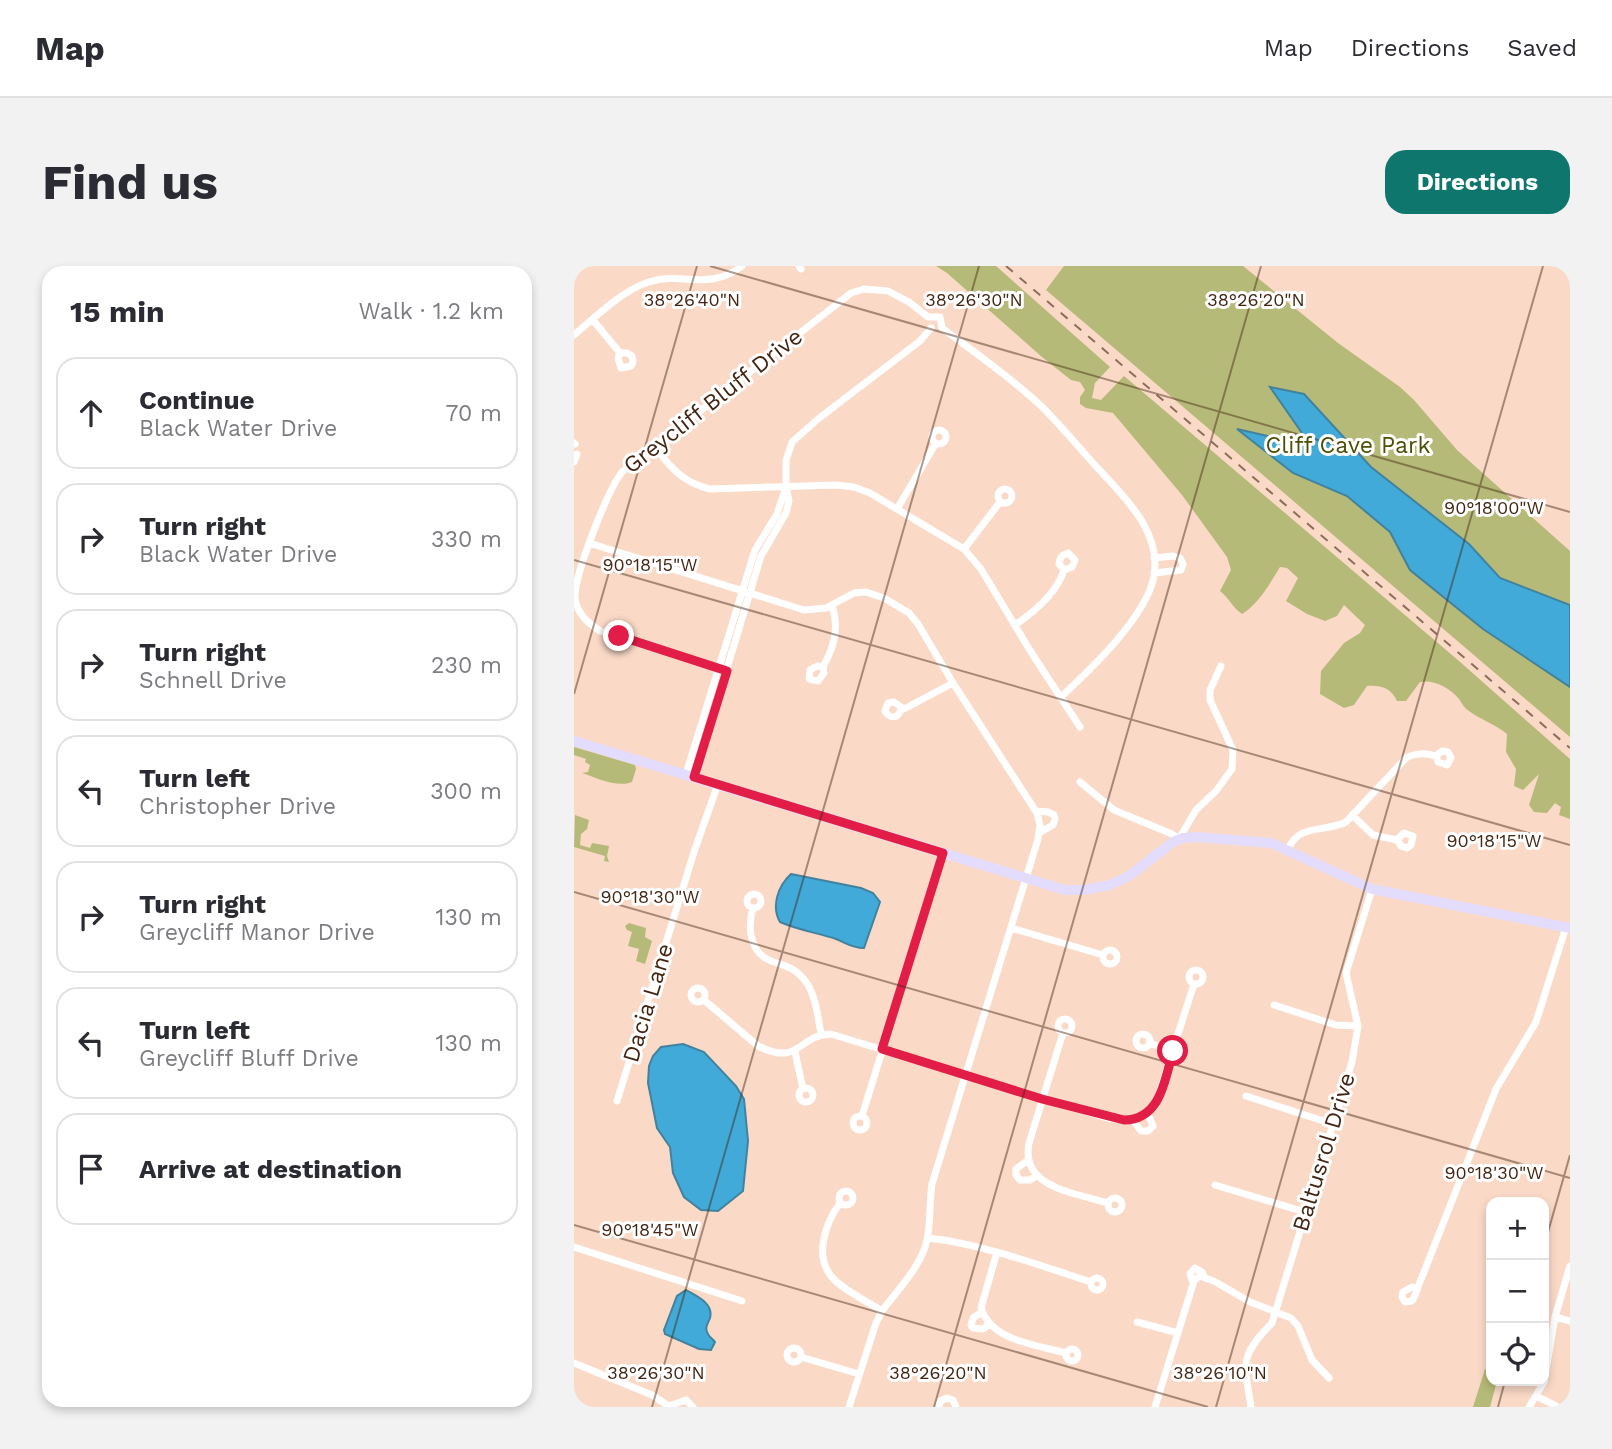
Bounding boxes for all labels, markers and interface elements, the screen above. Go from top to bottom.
text: Map [35,29,105,68]
text: Map [1264,34,1313,62]
text: Directions [1351,34,1469,62]
text: Saved [1507,34,1577,62]
button: Directions [1385,150,1570,214]
text: Find us [42,153,218,211]
text: 38°26'40"N [644,289,740,310]
text: 38°26'30"N [925,289,1023,310]
text: 38°26'20"N [1207,289,1305,310]
text: 15 min [70,294,165,329]
text: Walk · 1.2 km [359,298,504,325]
street label: Greycliff Bluff Drive [618,323,808,479]
text: Continue [139,385,255,415]
icon: ahead [72,394,110,432]
text: 70 m [445,400,502,427]
text: Black Water Drive [139,415,337,442]
park label: Cliff Cave Park [1266,432,1430,459]
text: 90°18'00"W [1444,497,1544,518]
text: Turn right [139,511,266,541]
icon: right [72,520,110,558]
text: 330 m [431,526,502,553]
text: Black Water Drive [139,541,337,568]
text: 90°18'15"W [603,554,697,575]
route end [603,620,634,651]
text: Turn right [139,637,266,667]
icon: right [72,646,110,684]
text: 230 m [431,652,502,679]
text: Schnell Drive [139,667,287,694]
text: Turn left [139,763,250,793]
icon: left [72,772,110,810]
text: 300 m [430,778,502,805]
text: Christopher Drive [139,793,336,820]
text: 90°18'15"W [1447,830,1541,851]
text: 90°18'30"W [600,886,700,907]
text: Turn right [139,889,266,919]
icon: right [72,898,110,936]
text: 130 m [436,904,502,931]
text: Greycliff Manor Drive [139,919,375,946]
street label: Dacia Lane [617,940,679,1066]
text: Turn left [139,1015,250,1045]
icon: left [72,1024,110,1062]
text: 130 m [436,1030,502,1057]
route start [1157,1035,1188,1066]
text: Greycliff Bluff Drive [139,1045,359,1072]
street label: Baltusrol Drive [1287,1069,1361,1235]
icon: arrive [72,1150,110,1188]
text: Arrive at destination [139,1154,402,1184]
text: 90°18'30"W [1444,1162,1544,1183]
map controls [1486,1197,1549,1386]
button: + [1486,1197,1549,1260]
text: 90°18'45"W [601,1219,699,1240]
button: − [1486,1260,1549,1323]
button: locate [1486,1323,1549,1386]
text: 38°26'30"N [607,1362,705,1383]
text: 38°26'20"N [889,1362,987,1383]
text: 38°26'10"N [1173,1362,1267,1383]

